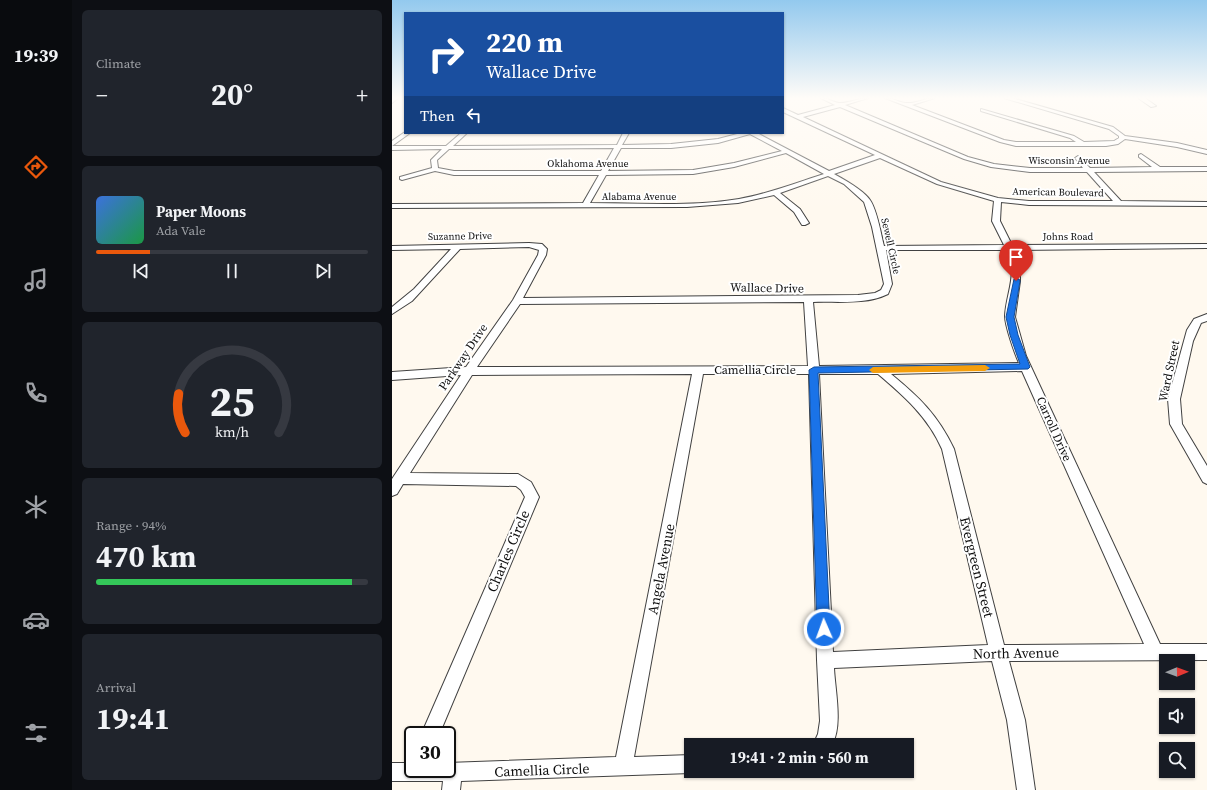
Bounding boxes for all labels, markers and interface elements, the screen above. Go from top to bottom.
text: 220 m [486,23,563,61]
icon: right [420,28,472,80]
text: 19:39 [14,43,58,68]
text: Climate [96,55,141,72]
text: Wallace Drive [486,59,596,84]
text: 20° [211,74,253,115]
text: − [96,80,108,110]
text: + [356,80,368,110]
icon: left [463,104,485,126]
text: Then [420,105,455,126]
icon: directions [22,153,50,181]
street label: Wisconsin Avenue [1028,154,1110,167]
street label: Oklahoma Avenue [547,157,629,170]
street label: American Boulevard [1012,185,1104,199]
street label: Alabama Avenue [602,190,676,203]
text: Paper Moons [156,201,246,222]
street label: Sewell Circle [878,217,904,275]
text: Ada Vale [156,222,206,239]
street label: Suzanne Drive [428,229,492,243]
street label: Johns Road [1042,230,1093,243]
pin [999,240,1033,281]
icon: arrive [1005,246,1027,268]
icon: previous [130,260,152,282]
icon: pause [221,260,243,282]
icon: next [312,260,334,282]
icon: music [22,266,50,294]
street label: Wallace Drive [730,279,804,297]
street label: Parkway Drive [435,320,491,394]
street label: Ward Street [1155,339,1183,403]
street label: Camellia Circle [714,362,796,378]
text: 25 [209,373,255,430]
icon: phone [22,379,50,407]
street label: Carroll Drive [1033,394,1075,464]
text: km/h [215,422,249,442]
icon: climate [22,493,50,521]
street label: Charles Circle [482,507,534,595]
street label: Evergreen Street [955,515,999,620]
text: Range · 94% [96,517,167,534]
street label: Angela Avenue [642,522,680,616]
text: 470 km [96,536,196,577]
icon: car [22,606,50,634]
position arrow [803,608,845,650]
street label: North Avenue [973,642,1059,664]
north arrow [1159,654,1195,690]
map controls [1159,654,1195,778]
text: Arrival [96,679,136,696]
text: 19:41 [96,698,170,739]
button: sound [1159,698,1195,734]
icon: filters [22,719,50,747]
speed limit sign: 30 [404,726,456,778]
button: search [1159,742,1195,778]
text: 19:41 · 2 min · 560 m [730,747,869,768]
street label: Camellia Circle [494,758,590,782]

